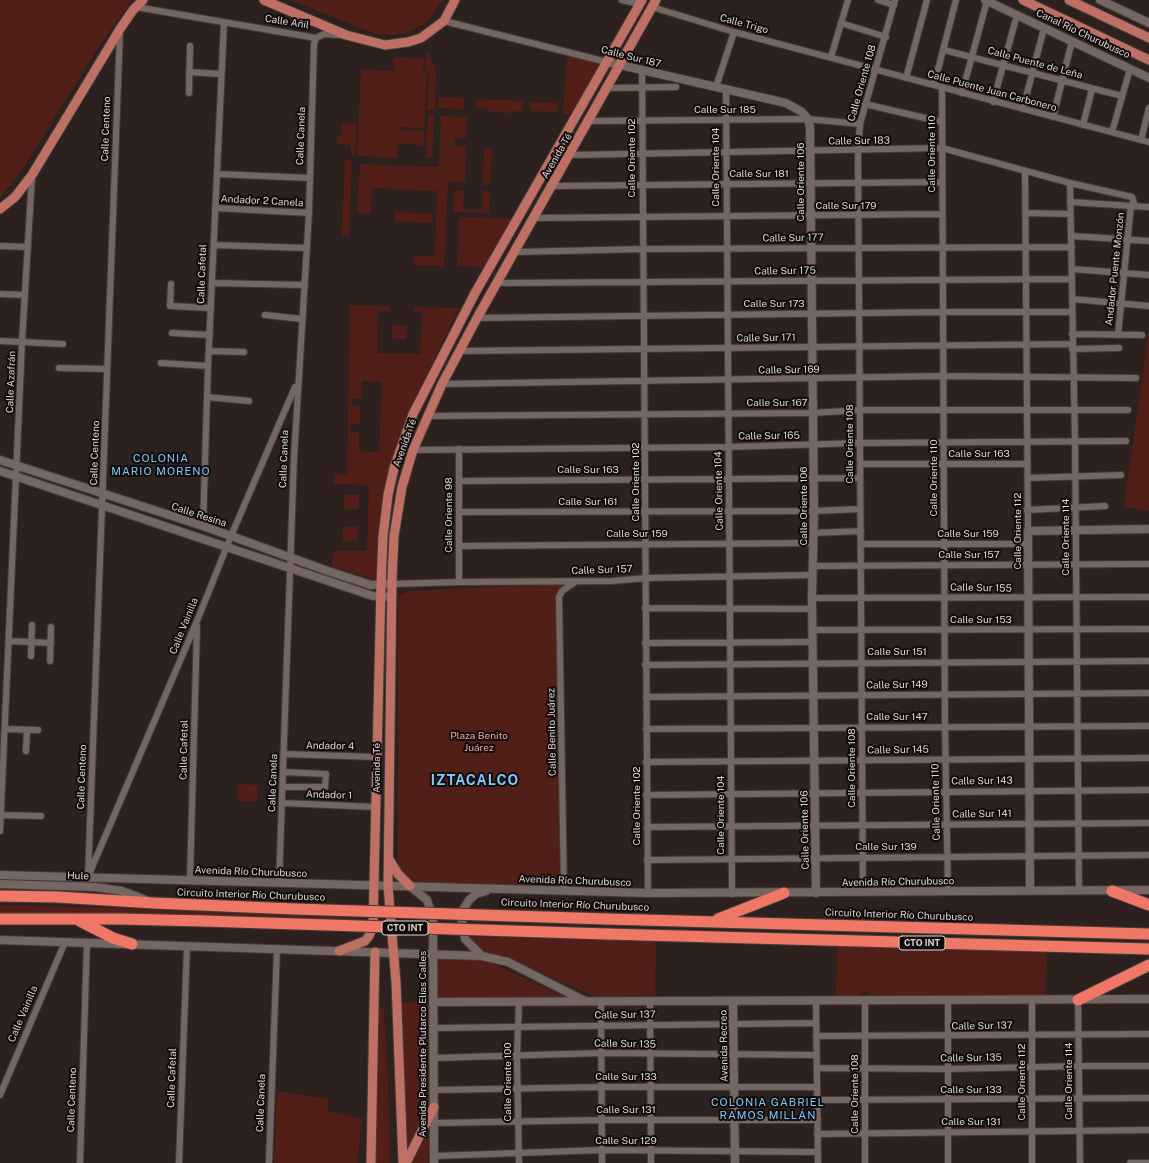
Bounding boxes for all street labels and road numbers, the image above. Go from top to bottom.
street label: Canal Río Churubusco [1034,7,1132,61]
street label: Calle Trigo [718,12,770,36]
street label: Calle Añil [264,13,310,31]
street label: Calle Oriente 108 [845,43,879,123]
street label: Calle Sur 187 [600,44,662,70]
street label: Calle Puente de Leña [986,45,1084,81]
street label: Calle Puente Juan Carbonero [926,68,1058,114]
street label: Calle Centeno [99,96,113,162]
street label: Calle Sur 185 [694,104,756,116]
street label: Calle Canela [294,107,308,165]
street label: Calle Oriente 110 [926,115,938,193]
street label: Calle Oriente 102 [626,119,638,197]
street label: Calle Oriente 104 [710,127,722,207]
street label: Avenida Té [539,131,575,181]
street label: Calle Sur 183 [828,134,890,148]
street label: Calle Oriente 106 [795,142,807,222]
street label: Calle Sur 181 [729,168,789,180]
street label: Andador 2 Canela [220,193,304,209]
street label: Calle Sur 179 [815,200,877,212]
street label: Andador Puente Monzón [1103,212,1127,326]
street label: Calle Sur 177 [762,231,824,245]
street label: Calle Cafetal [195,244,209,304]
street label: Calle Sur 175 [754,264,816,278]
street label: Calle Sur 173 [743,298,805,310]
street label: Calle Sur 171 [736,331,796,345]
street label: Calle Azafrán [4,351,18,413]
street label: Calle Sur 169 [758,363,820,377]
street label: Calle Sur 167 [746,397,808,409]
street label: Calle Oriente 108 [844,404,856,484]
street label: Avenida Té [391,417,419,469]
street label: Calle Centeno [88,420,102,486]
street label: Calle Sur 165 [738,429,800,443]
street label: Calle Canela [277,430,291,488]
street label: Calle Oriente 110 [928,439,940,517]
street label: Calle Oriente 102 [630,443,642,521]
street label: Calle Sur 163 [948,448,1010,460]
street label: Calle Oriente 104 [712,451,726,531]
street label: Calle Sur 163 [557,464,619,476]
street label: Calle Oriente 106 [798,466,810,546]
street label: Calle Oriente 98 [443,477,455,553]
street label: Calle Oriente 112 [1012,493,1024,569]
street label: Calle Sur 161 [558,496,618,508]
street label: Calle Oriente 114 [1060,498,1072,576]
street label: Calle Resina [170,500,228,530]
street label: Calle Sur 159 [606,528,668,540]
street label: Calle Sur 159 [937,528,999,540]
street label: Calle Sur 157 [938,549,1000,561]
street label: Calle Sur 157 [571,563,633,577]
street label: Calle Sur 155 [950,581,1012,595]
street label: Calle Vainilla [167,596,201,656]
street label: Calle Sur 153 [950,614,1012,626]
street label: Calle Sur 151 [867,646,927,658]
street label: Calle Sur 149 [866,678,928,692]
street label: Calle Benito Juárez [545,688,559,776]
street label: Calle Sur 147 [866,711,928,723]
street label: Calle Cafetal [177,720,191,780]
street label: Calle Oriente 108 [846,728,858,808]
street label: Andador 4 [306,740,354,752]
street label: Avenida Té [371,743,383,793]
street label: Calle Sur 145 [867,743,929,757]
street label: Calle Centeno [75,744,89,810]
street label: Calle Canela [266,754,280,812]
street label: Calle Oriente 110 [929,763,943,841]
street label: Calle Oriente 102 [631,767,643,845]
street label: Calle Sur 143 [951,774,1013,788]
street label: Calle Oriente 104 [715,775,727,855]
street label: Andador 1 [306,788,352,802]
street label: Calle Oriente 106 [798,790,812,870]
street label: Calle Sur 141 [952,807,1012,821]
street label: Calle Sur 139 [855,841,917,853]
street label: Avenida Río Churubusco [194,864,308,880]
street label: Hule [67,870,89,882]
street label: Avenida Río Churubusco [518,873,632,889]
street label: Avenida Río Churubusco [842,875,954,889]
street label: Circuito Interior Río Churubusco [177,886,325,904]
street label: Circuito Interior Río Churubusco [501,896,649,914]
street label: Circuito Interior Río Churubusco [825,906,973,924]
road number: CTO INT [382,921,428,935]
road number: CTO INT [899,936,945,950]
street label: Avenida Presidente Plutarco Elías Calles [417,951,429,1137]
street label: Calle Vainilla [6,984,40,1044]
street label: Calle Sur 137 [594,1008,656,1022]
street label: Avenida Recreo [717,1010,731,1082]
street label: Calle Sur 137 [951,1019,1013,1033]
street label: Calle Sur 135 [594,1037,656,1051]
street label: Calle Oriente 100 [502,1042,514,1122]
street label: Calle Oriente 114 [1063,1042,1075,1120]
street label: Calle Oriente 112 [1016,1044,1028,1120]
street label: Calle Cafetal [165,1048,179,1108]
street label: Calle Sur 135 [940,1051,1002,1065]
street label: Calle Oriente 108 [849,1054,861,1134]
street label: Calle Centeno [65,1067,79,1133]
street label: Calle Sur 133 [595,1071,657,1083]
street label: Calle Canela [254,1074,268,1132]
street label: Calle Sur 133 [940,1084,1002,1096]
street label: Calle Sur 131 [596,1104,656,1116]
street label: Calle Sur 131 [941,1116,1001,1128]
street label: Calle Sur 129 [595,1135,657,1147]

